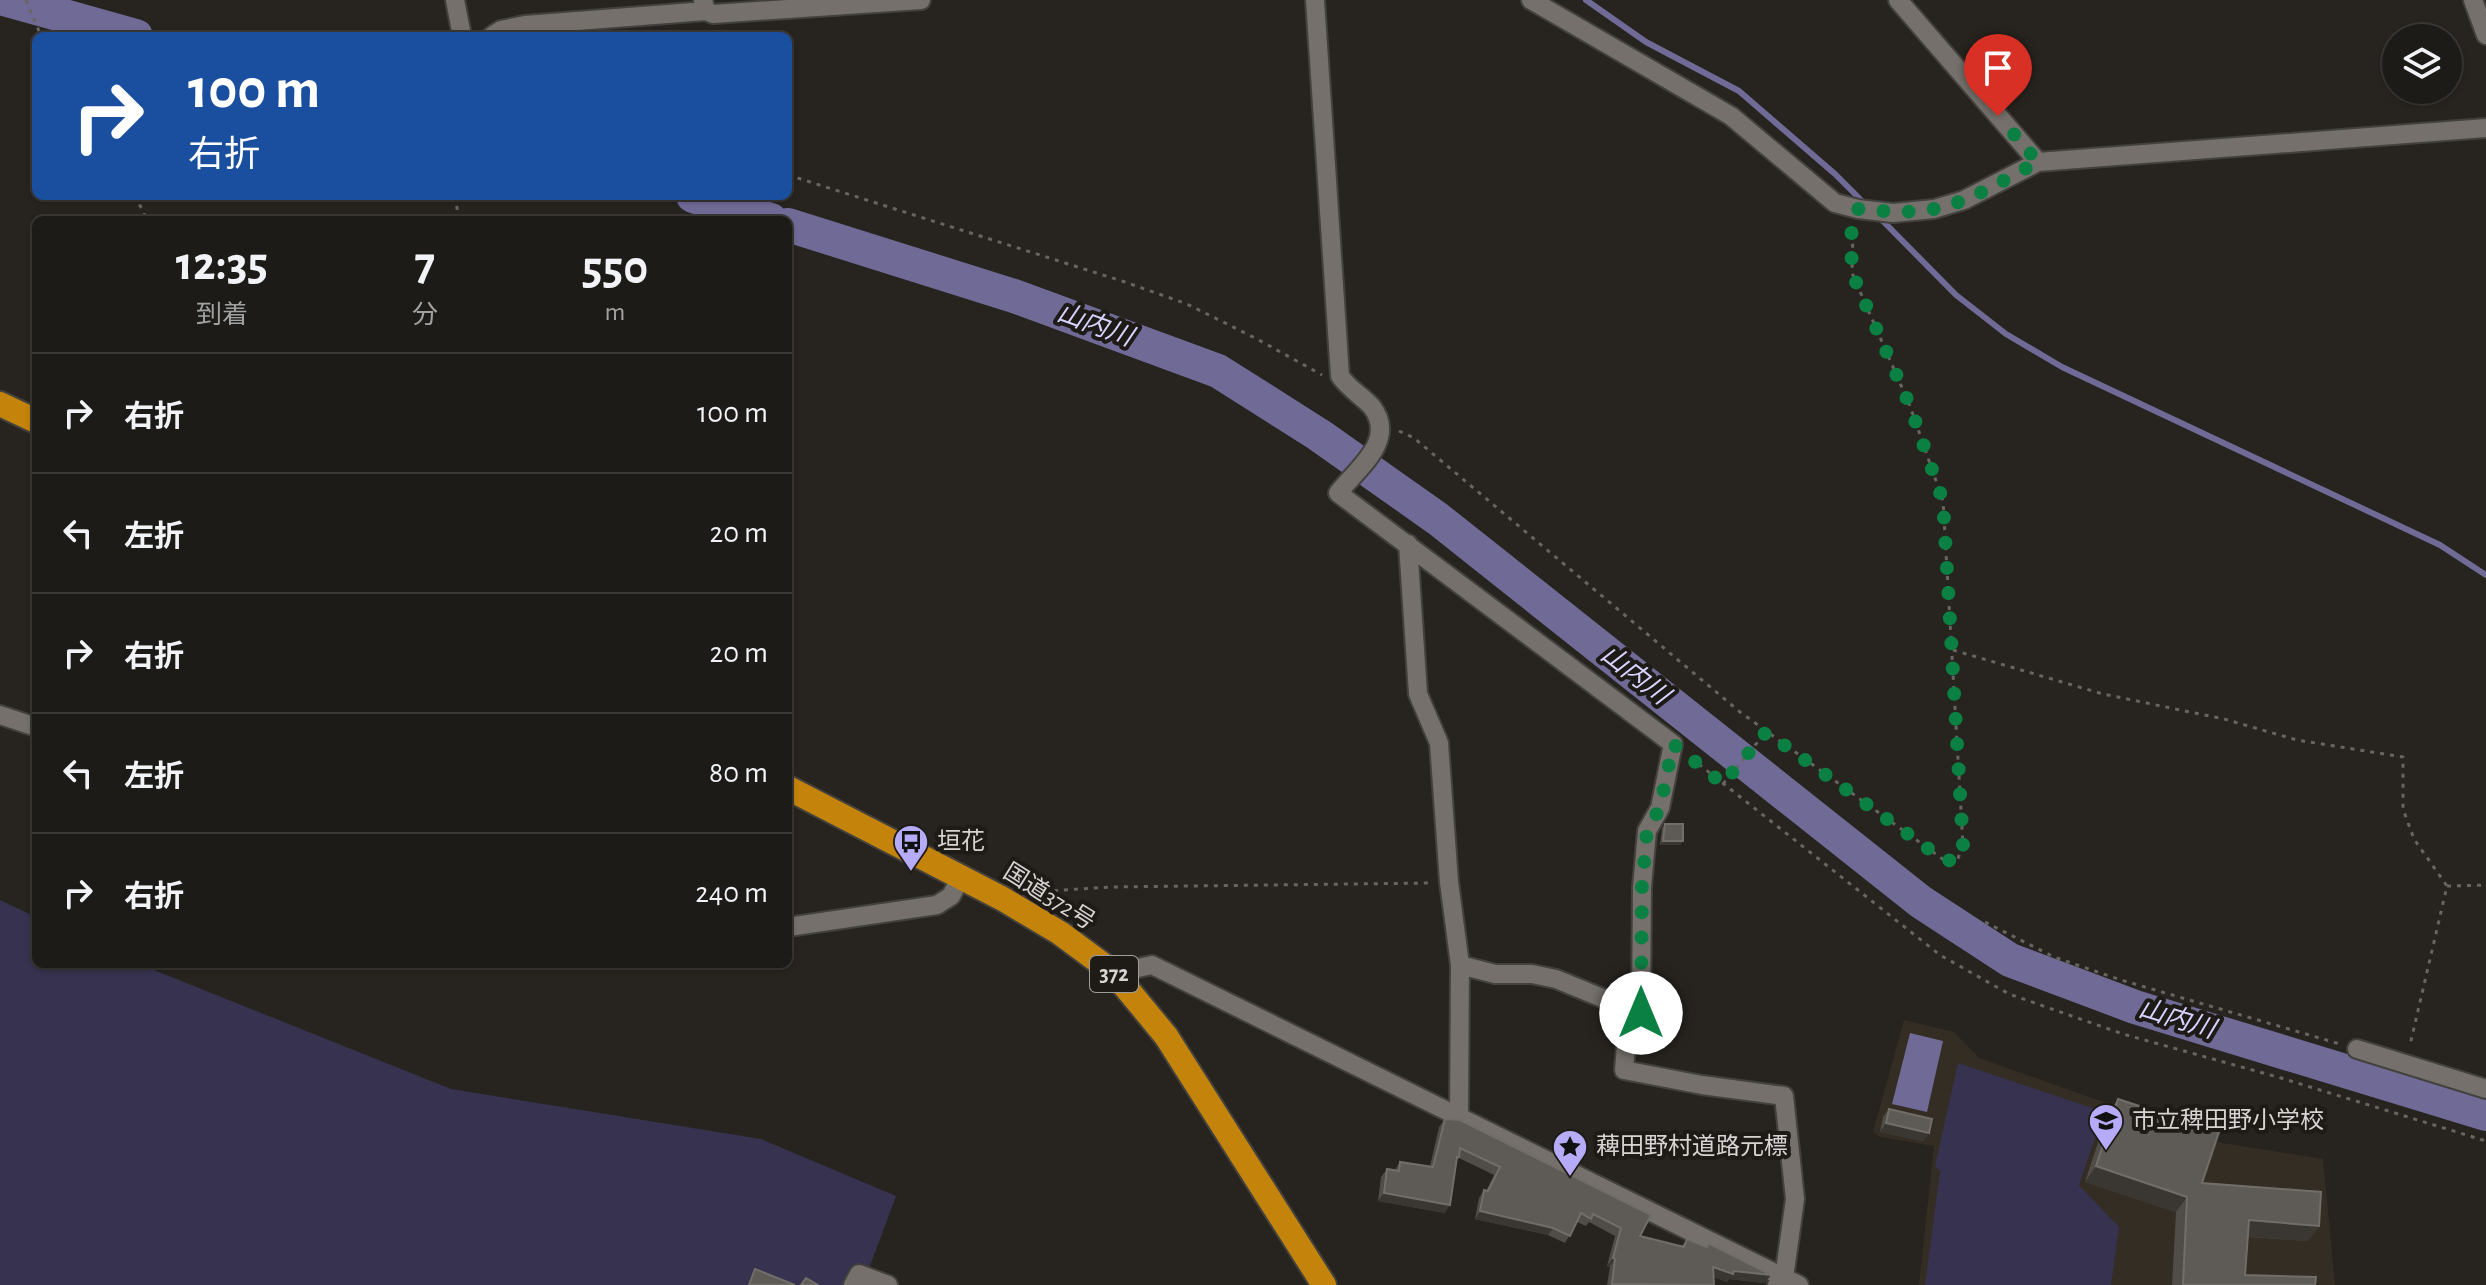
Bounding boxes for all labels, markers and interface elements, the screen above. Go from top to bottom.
map controls [2382,24,2462,104]
button: layers [2382,24,2462,104]
pin [1964,34,2032,116]
icon: arrive [1976,46,2020,90]
text: 100 m [188,62,320,118]
icon: right [56,64,160,168]
text: 右折 [188,137,260,173]
text: 12:35 [176,241,268,289]
text: 7 [415,241,435,289]
text: 550 [582,245,648,293]
text: m [605,299,625,325]
water label: 山内川 [1054,299,1139,352]
text: 到着 [196,302,248,328]
text: 分 [412,302,438,328]
icon: right [56,391,100,435]
text: 100 m [697,398,768,428]
text: 右折 [124,402,184,432]
icon: left [56,511,100,555]
text: 20 m [710,518,768,548]
text: 左折 [124,522,184,552]
icon: right [56,631,100,675]
text: 20 m [710,638,768,668]
water label: 山内川 [1596,640,1677,711]
text: 右折 [124,642,184,672]
icon: left [56,751,100,795]
text: 80 m [709,758,768,788]
text: 左折 [124,762,184,792]
bus stop icon: 垣花 [892,823,930,873]
place label: 垣花 [937,828,985,854]
street label: 国道372号 [999,858,1100,934]
icon: right [56,871,100,915]
text: 240 m [695,878,768,908]
text: 右折 [124,882,184,912]
road number: 372 [1090,956,1138,992]
position arrow [1599,971,1683,1055]
water label: 山内川 [2136,994,2221,1044]
school or university icon: 市立稗田野小学校 [2087,1102,2125,1152]
place label: 市立稗田野小学校 [2132,1107,2324,1133]
place icon: 薭田野村道路元標 [1551,1128,1589,1178]
place label: 薭田野村道路元標 [1596,1133,1788,1159]

